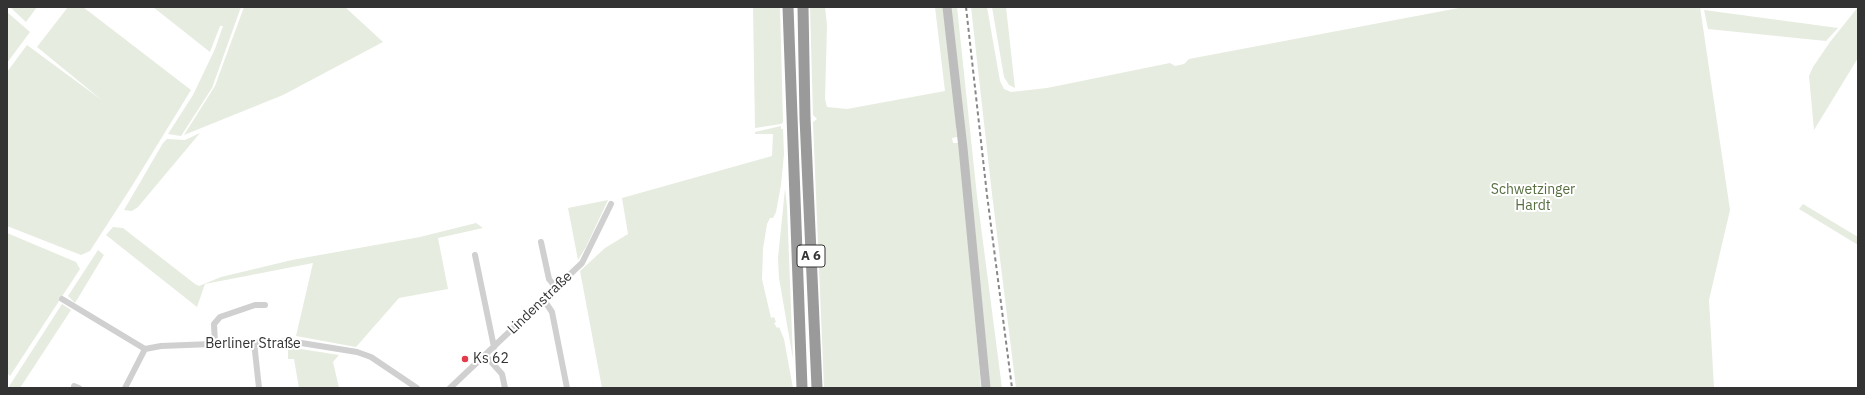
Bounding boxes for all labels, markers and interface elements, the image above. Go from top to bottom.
park label: Schwetzinger Hardt [1491,182,1575,214]
road number: A 6 [797,245,825,267]
street label: Lindenstraße [504,268,576,338]
street label: Berliner Straße [205,336,301,352]
place label: Ks 62 [473,351,509,367]
marker: Ks 62 [460,354,470,364]

